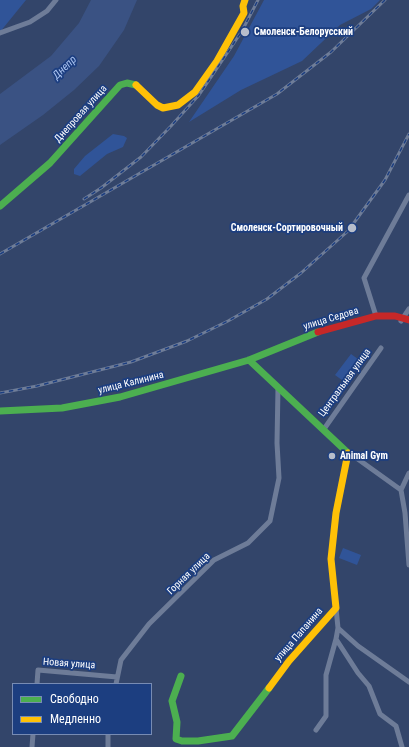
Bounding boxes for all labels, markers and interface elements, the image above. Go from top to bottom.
marker: Смоленск-Белорусский [239,26,251,38]
place label: Смоленск-Белорусский [254,26,353,38]
water label: Днепр [50,53,80,83]
street label: Днепровая улица [52,83,110,145]
place label: Смоленск-Сортировочный [231,222,343,234]
marker: Смоленск-Сортировочный [346,222,358,234]
street label: улица Седова [302,305,360,333]
street label: Центральная улица [316,347,374,419]
street label: улица Калинина [97,369,165,397]
place label: Animal Gym [340,450,388,462]
marker: Animal Gym [327,451,337,461]
street label: Горная улица [165,551,213,597]
street label: улица Папанина [272,606,326,664]
street label: Новая улица [42,656,96,672]
legend [12,683,152,735]
text: Свободно [50,692,99,706]
text: Медленно [50,712,101,726]

